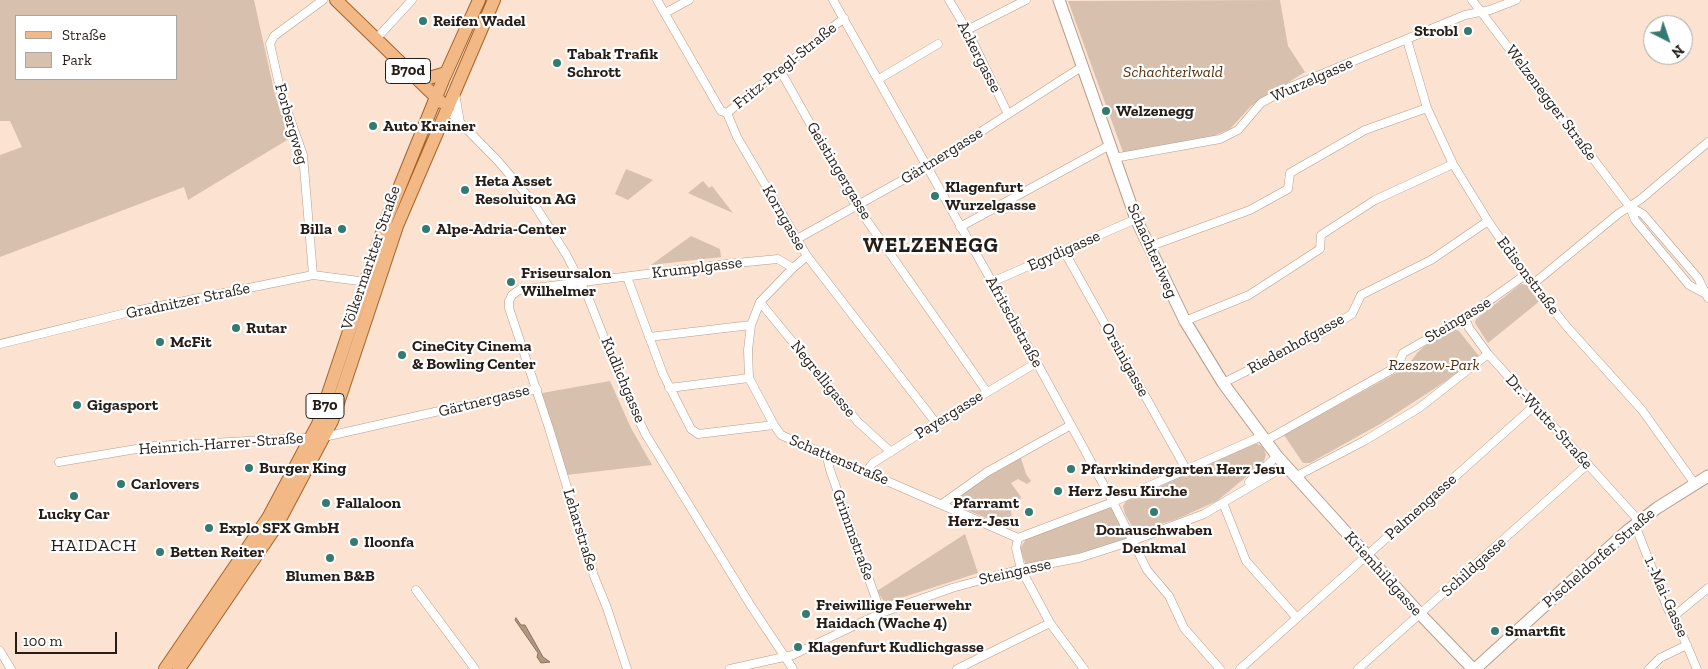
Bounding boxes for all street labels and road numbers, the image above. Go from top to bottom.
street label: Ackergasse [953,18,1005,96]
street label: Fritz-Pregl-Straße [730,19,840,113]
street label: Welzenegger Straße [1501,41,1601,165]
street label: Wurzelgasse [1268,53,1356,107]
road number: B70d [386,58,430,84]
street label: Forbergweg [270,81,312,167]
street label: Geistingergasse [802,119,876,223]
street label: Gärtnergasse [898,123,986,189]
street label: Korngasse [758,182,810,254]
street label: Völkermarkter Straße [337,183,405,333]
street label: Schachterlweg [1123,201,1181,301]
street label: Egydigasse [1025,226,1103,276]
street label: Edisonstraße [1493,233,1563,319]
street label: Krumplgasse [651,253,743,283]
street label: Afritschstraße [981,273,1047,371]
street label: Gradnitzer Straße [124,279,252,323]
street label: Steingasse [1421,293,1495,347]
street label: Riedenhofgasse [1244,310,1348,378]
street label: Orsinigasse [1097,320,1153,400]
street label: Kudlichgasse [596,334,650,426]
street label: Negrelligasse [786,337,860,421]
street label: Dr.-Wutte-Straße [1501,371,1597,473]
street label: Gärtnergasse [437,380,531,422]
street label: Payergasse [911,387,987,443]
road number: B70 [306,394,344,418]
street label: Heinrich-Harrer-Straße [138,429,304,459]
street label: Schattenstraße [786,430,892,490]
street label: Palmengasse [1381,470,1461,544]
street label: Leharstraße [558,487,602,573]
street label: Grimmstraße [828,487,878,583]
street label: Pischeldorfer Straße [1539,504,1659,612]
street label: Kriemhildgasse [1340,528,1426,620]
street label: Schildgasse [1438,533,1510,601]
street label: Steingasse [977,554,1053,590]
street label: 1.-Mai-Gasse [1640,554,1692,640]

